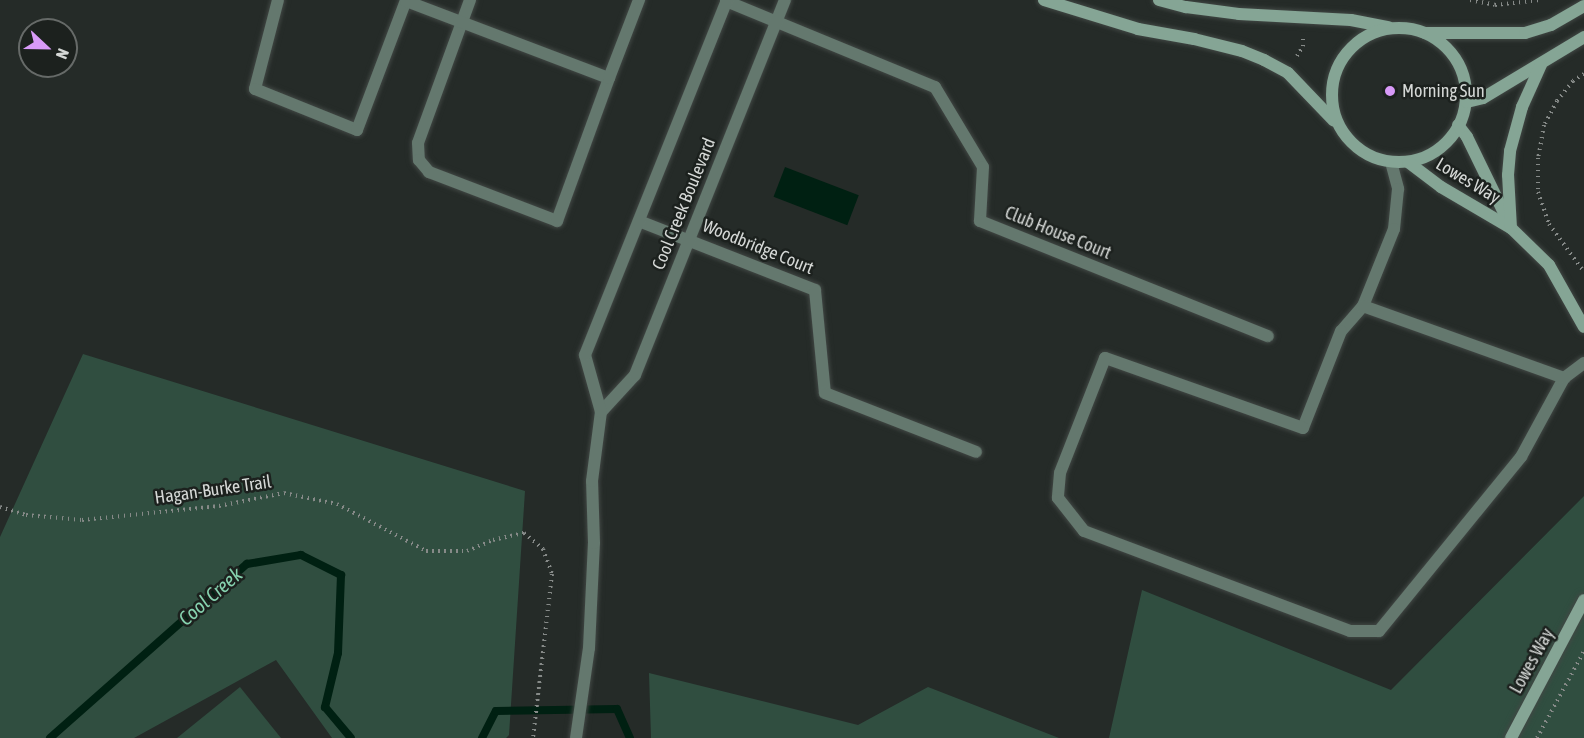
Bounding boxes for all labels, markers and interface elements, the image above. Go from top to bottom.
north arrow [18,18,78,78]
text: N [53,46,73,62]
place label: Morning Sun [1402,80,1485,102]
marker: Morning Sun [1383,84,1397,98]
street label: Cool Creek Boulevard [648,135,720,273]
street label: Lowes Way [1432,153,1504,209]
street label: Club House Court [1002,202,1114,264]
street label: Woodbridge Court [699,215,817,279]
street label: Hagan-Burke Trail [153,471,273,509]
water label: Cool Creek [173,562,247,630]
street label: Lowes Way [1505,625,1559,697]

